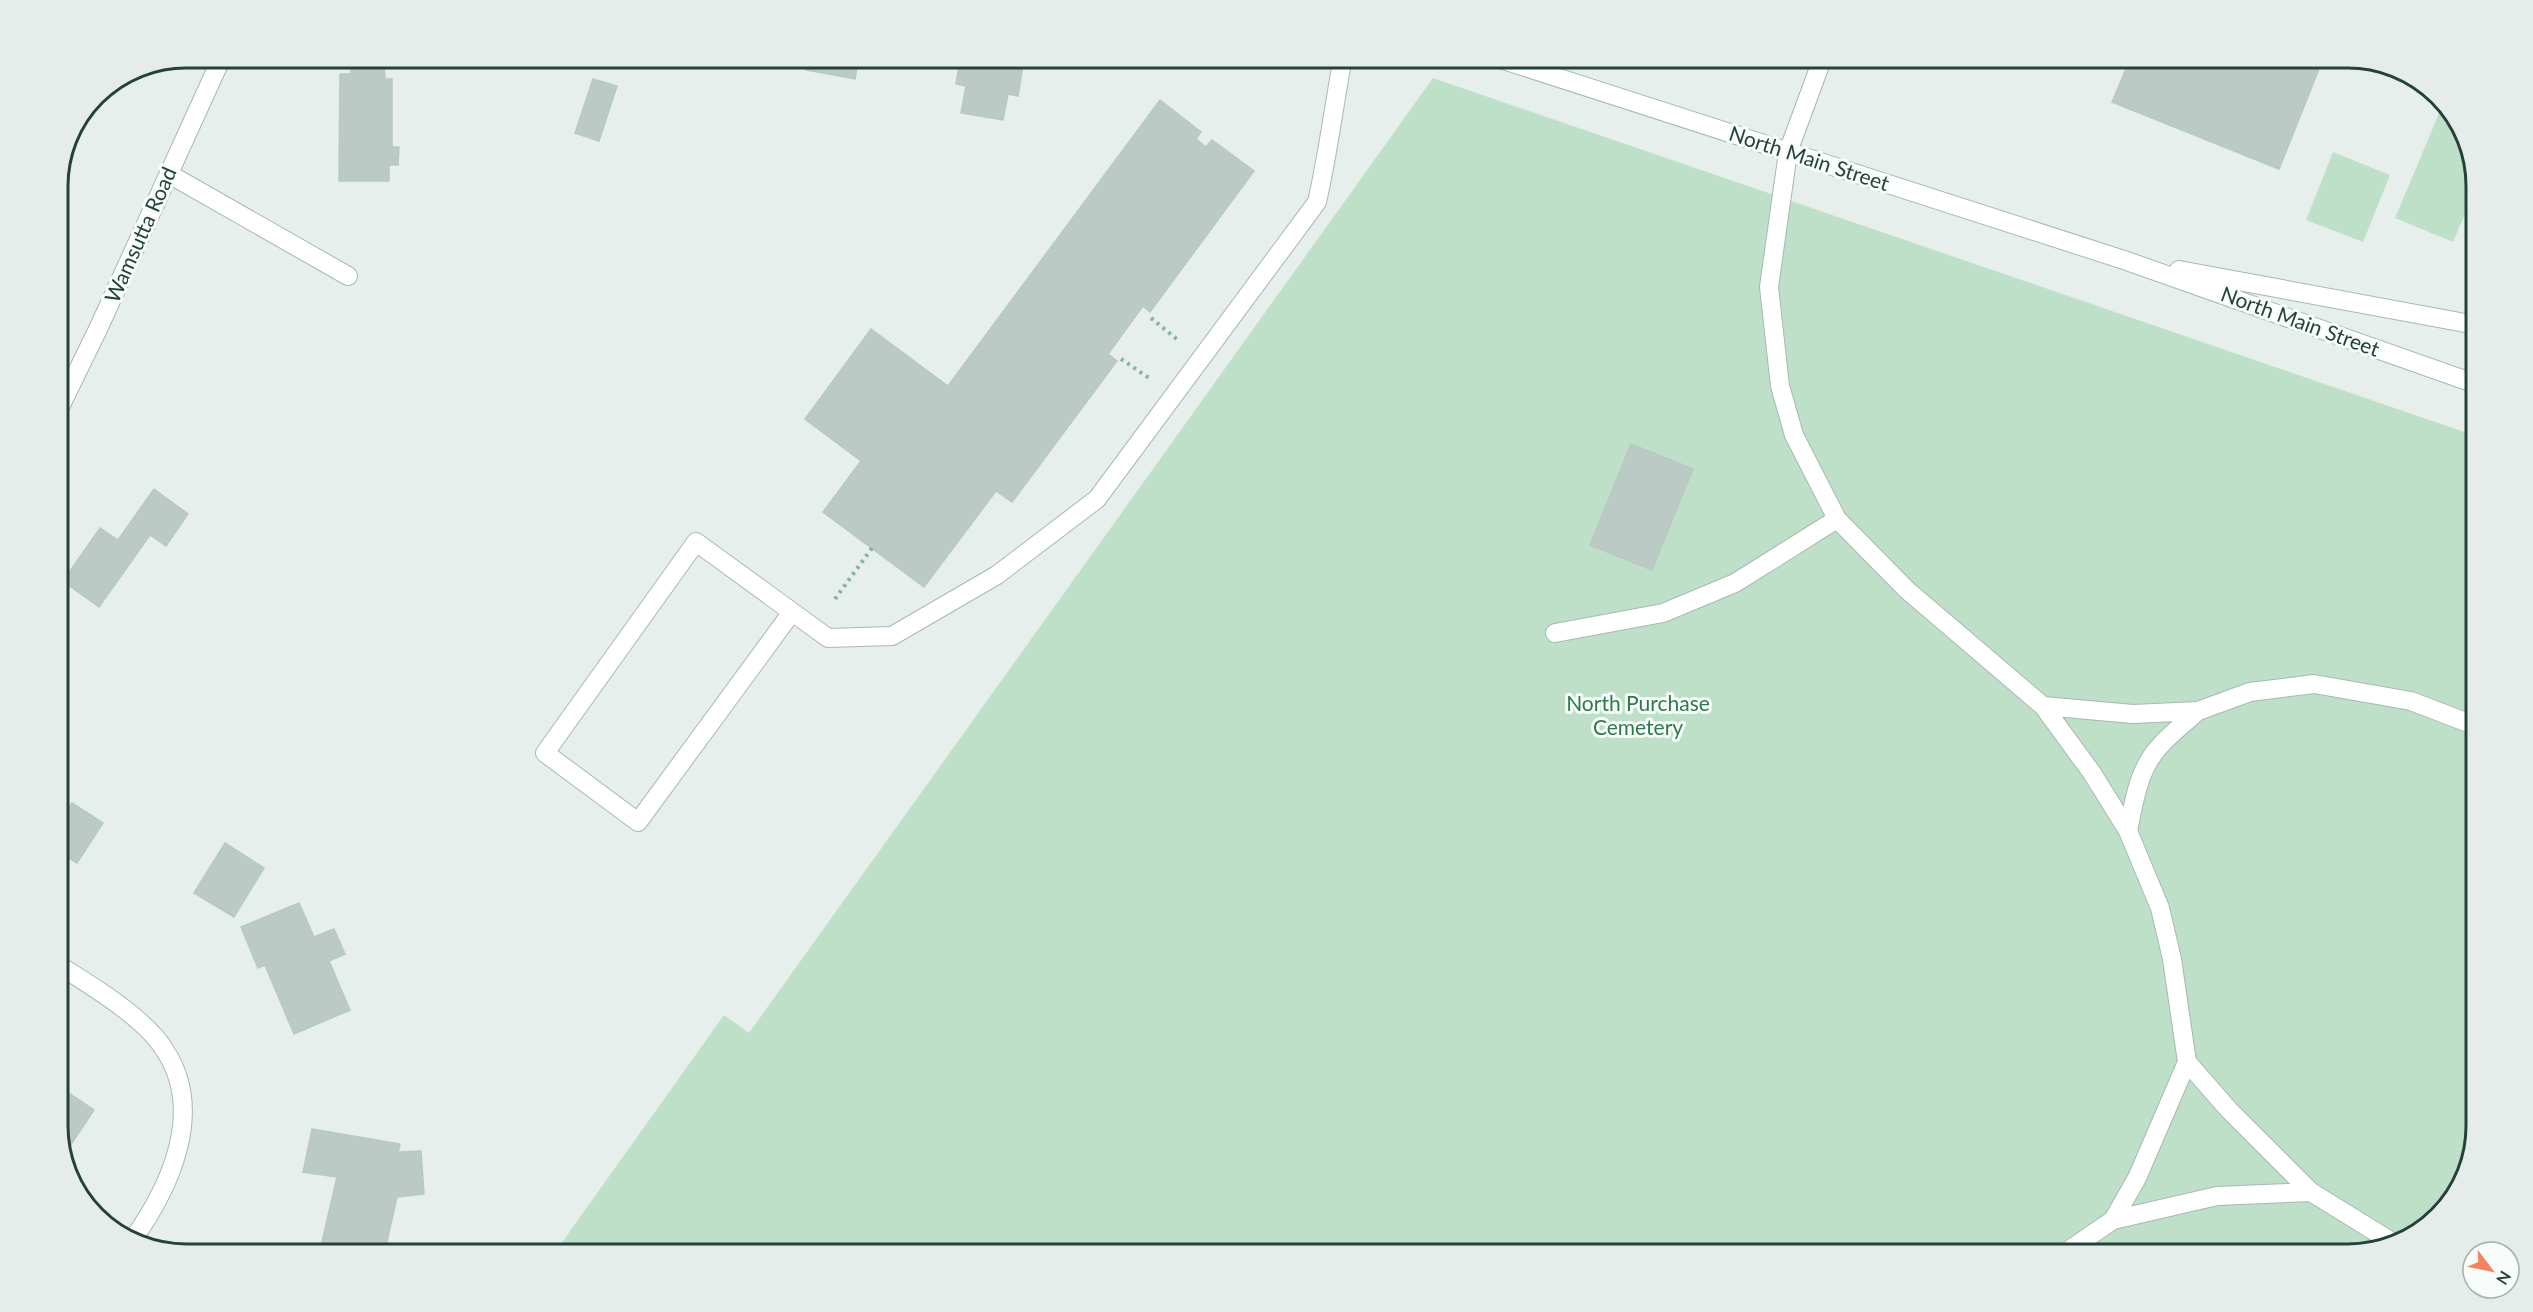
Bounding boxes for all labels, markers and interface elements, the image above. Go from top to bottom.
street label: North Main Street [1726,120,1893,195]
street label: Wamsutta Road [99,163,181,306]
street label: North Main Street [2218,280,2384,361]
park label: North Purchase Cemetery [1566,690,1710,739]
north arrow [2461,1240,2521,1300]
text: N [2493,1268,2515,1288]

